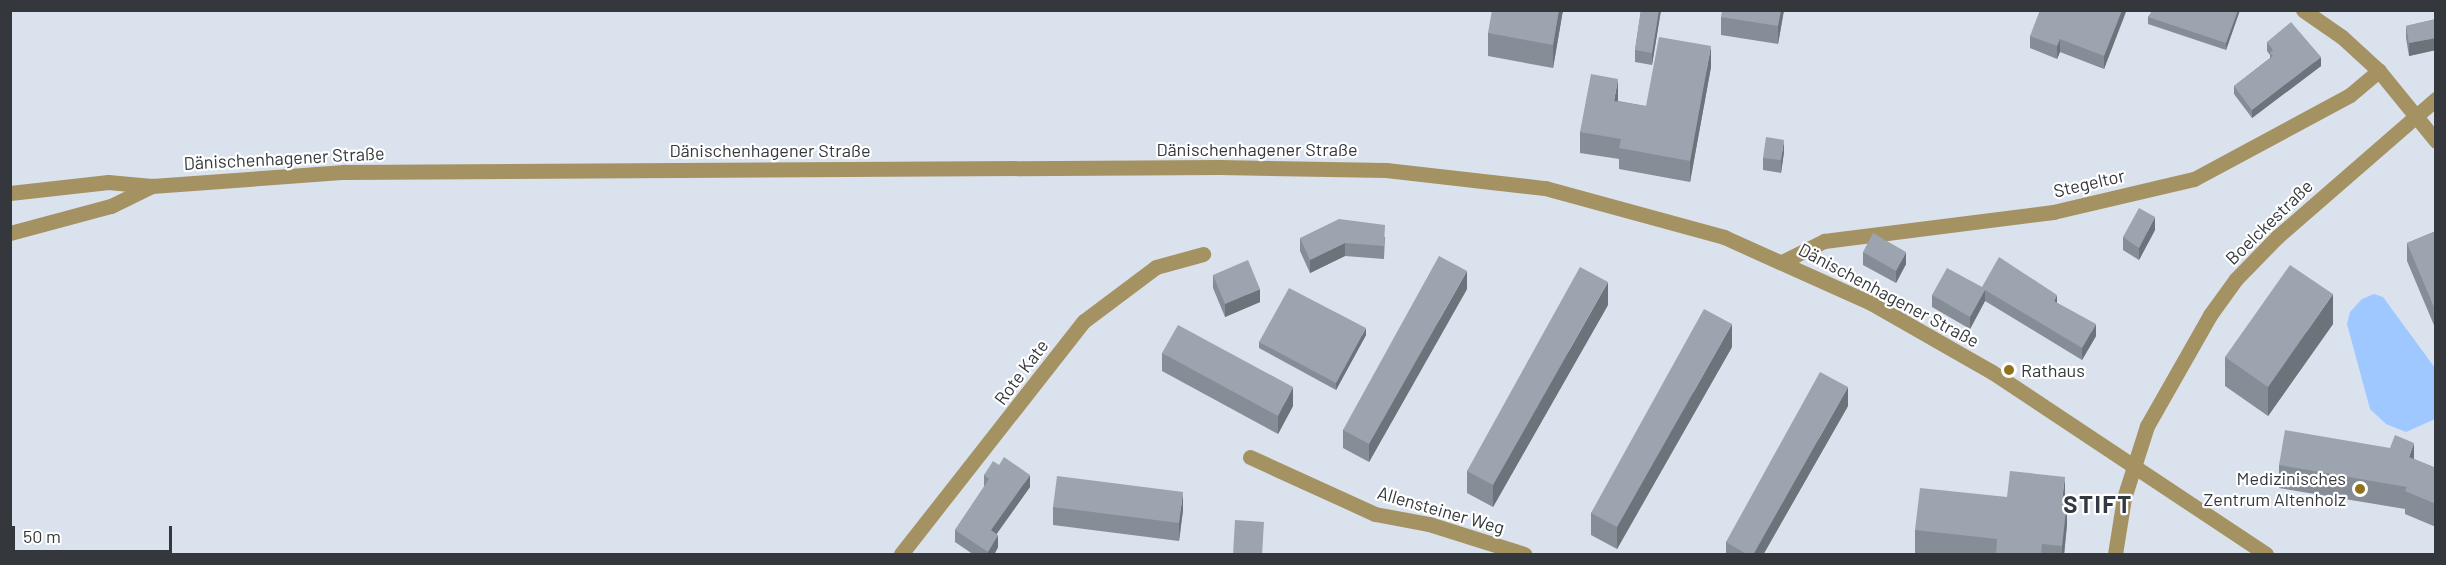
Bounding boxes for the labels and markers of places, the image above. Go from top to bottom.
place label: Rathaus [2021,359,2085,381]
marker: Rathaus [2002,363,2016,377]
place label: Medizinisches Zentrum Altenholz [2203,468,2346,510]
marker: Medizinisches Zentrum Altenholz [2351,480,2369,498]

